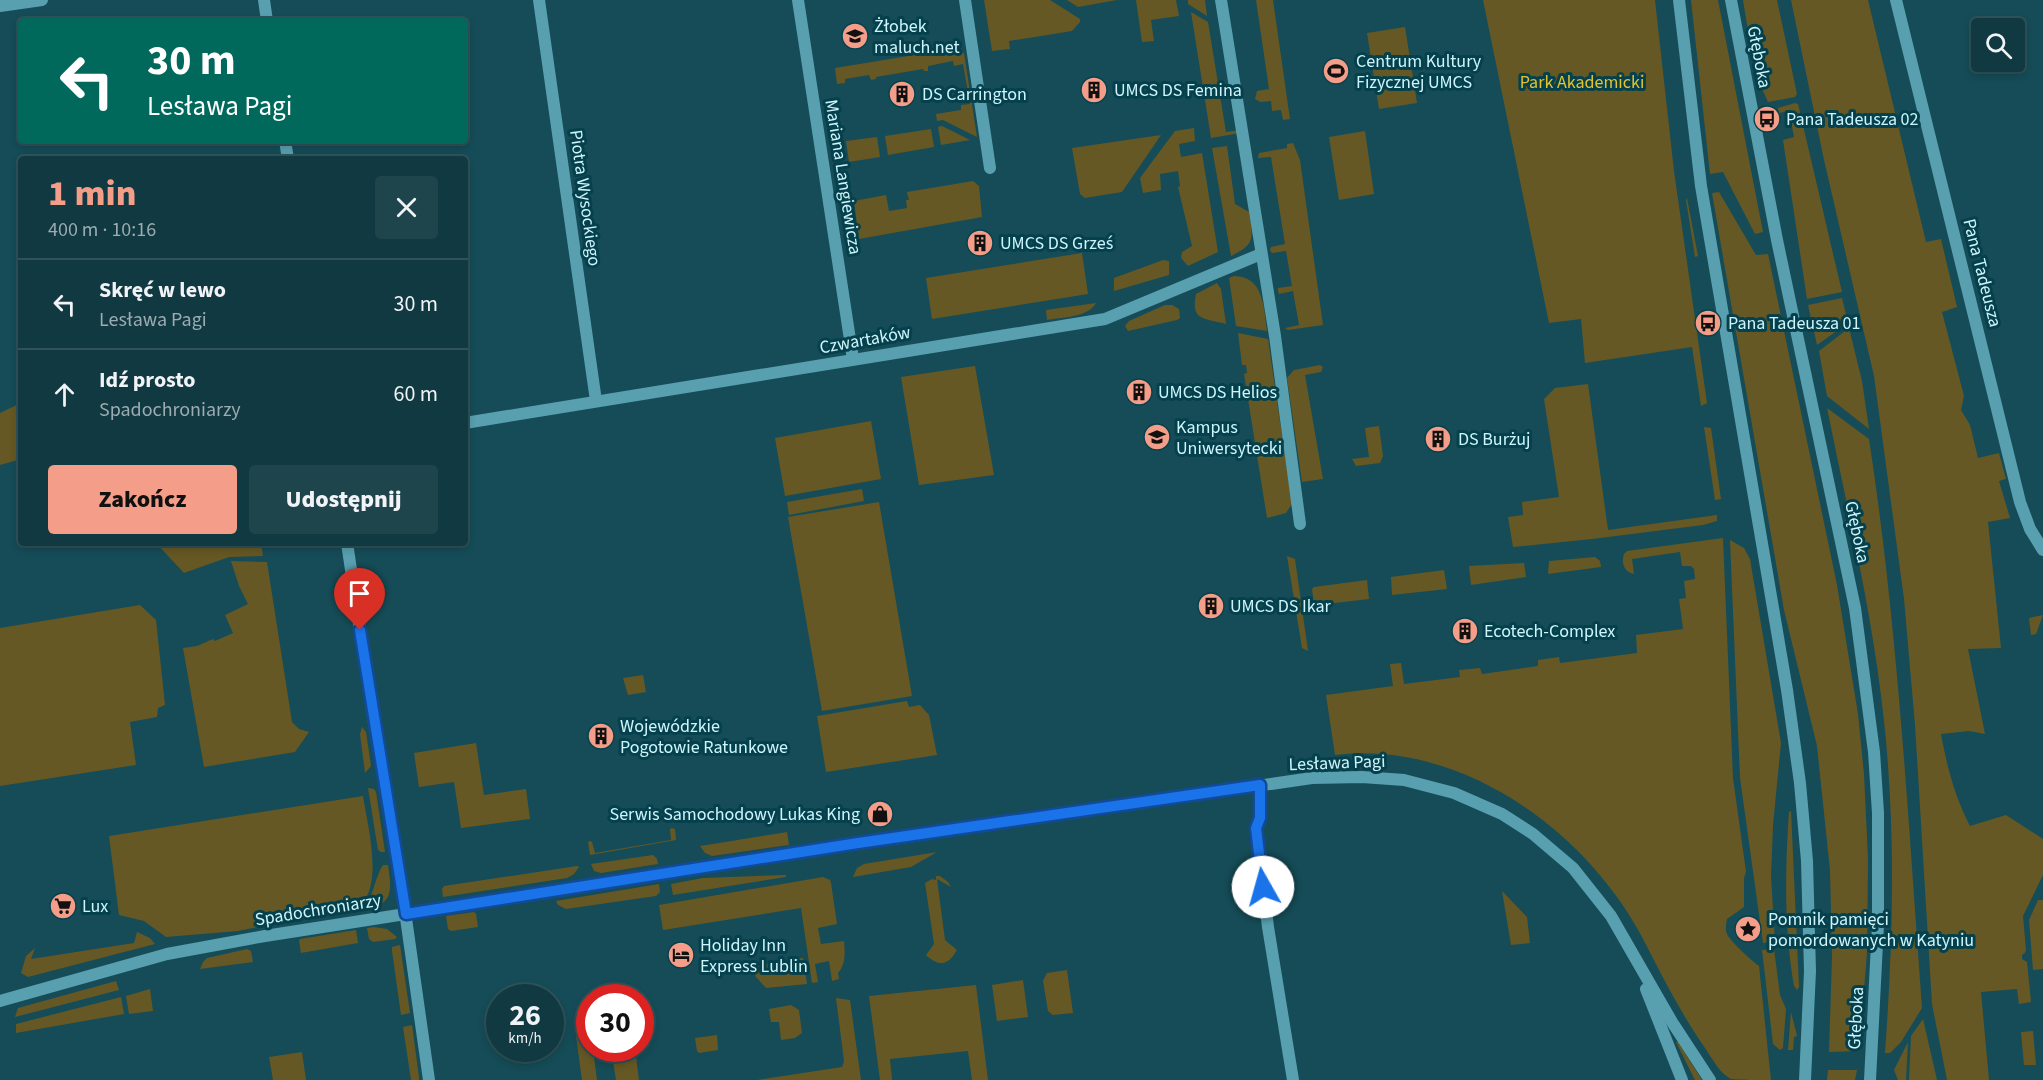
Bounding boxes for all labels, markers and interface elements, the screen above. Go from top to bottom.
place label: Żłobek maluch.net [874,14,960,60]
map controls [1971,18,2025,72]
button: search [1971,18,2025,72]
school or university icon: Żłobek maluch.net [840,21,870,51]
street label: Głęboka [1741,24,1777,90]
text: 30 m [147,31,236,91]
icon: left [48,42,126,120]
place label: Centrum Kultury Fizycznej UMCS [1356,49,1482,95]
sports icon: Centrum Kultury Fizycznej UMCS [1321,56,1351,86]
park label: Park Akademicki [1520,70,1644,95]
building icon: UMCS DS Femina [1079,75,1109,105]
place label: UMCS DS Femina [1114,78,1242,103]
building icon: DS Carrington [887,79,917,109]
place label: DS Carrington [922,82,1027,107]
text: Lesława Pagi [147,87,292,126]
street label: Mariana Langiewicza [818,98,868,256]
bus stop icon: Pana Tadeusza 02 [1752,104,1782,134]
place label: Pana Tadeusza 02 [1786,107,1919,132]
street label: Piotra Wysockiego [563,128,607,268]
text: 1 min [48,168,136,219]
button: close [375,176,438,239]
text: 400 m · 10:16 [48,216,156,244]
street label: Pana Tadeusza [1956,216,2008,330]
building icon: UMCS DS Grześ [965,228,995,258]
place label: UMCS DS Grześ [1000,231,1113,256]
text: Skręć w lewo [99,274,226,306]
icon: left [48,288,81,321]
text: 30 m [393,288,438,320]
text: Lesława Pagi [99,306,207,334]
bus stop icon: Pana Tadeusza 01 [1693,308,1723,338]
place label: Pana Tadeusza 01 [1728,311,1860,336]
street label: Czwartaków [818,320,913,360]
text: Idź prosto [99,364,196,396]
building icon: UMCS DS Helios [1124,377,1154,407]
icon: ahead [48,378,81,411]
text: 60 m [393,378,438,410]
place label: UMCS DS Helios [1158,380,1277,405]
text: Spadochroniarzy [99,396,241,424]
place label: Kampus Uniwersytecki [1176,415,1282,461]
school or university icon: Kampus Uniwersytecki [1142,422,1172,452]
building icon: DS Burżuj [1423,424,1453,454]
place label: DS Burżuj [1458,427,1531,452]
button: Zakończ [48,465,237,534]
button: Udostępnij [249,465,438,534]
street label: Głęboka [1838,499,1876,565]
pin [334,568,385,630]
icon: arrive [343,577,376,610]
building icon: UMCS DS Ikar [1196,591,1226,621]
place label: UMCS DS Ikar [1230,594,1332,619]
building icon: Ecotech-Complex [1450,616,1480,646]
place label: Ecotech-Complex [1484,619,1615,644]
place label: Wojewódzkie Pogotowie Ratunkowe [620,714,788,760]
building icon: Wojewódzkie Pogotowie Ratunkowe [586,721,616,751]
street label: Lesława Pagi [1288,749,1386,777]
shop icon: Serwis Samochodowy Lukas King [865,799,895,829]
place label: Serwis Samochodowy Lukas King [610,802,860,827]
position arrow [1231,855,1295,919]
street label: Spadochroniarzy [253,888,384,932]
supermarket icon: Lux [48,891,78,921]
place label: Lux [82,894,108,919]
place label: Pomnik pamięci pomordowanych w Katyniu [1768,907,1974,953]
place icon: Pomnik pamięci pomordowanych w Katyniu [1733,914,1763,944]
place label: Holiday Inn Express Lublin [700,933,808,979]
hotel icon: Holiday Inn Express Lublin [666,940,696,970]
speed limit sign: 30 [576,984,654,1062]
street label: Głęboka [1842,986,1870,1050]
text: 26 [509,994,541,1037]
text: km/h [508,1028,542,1049]

